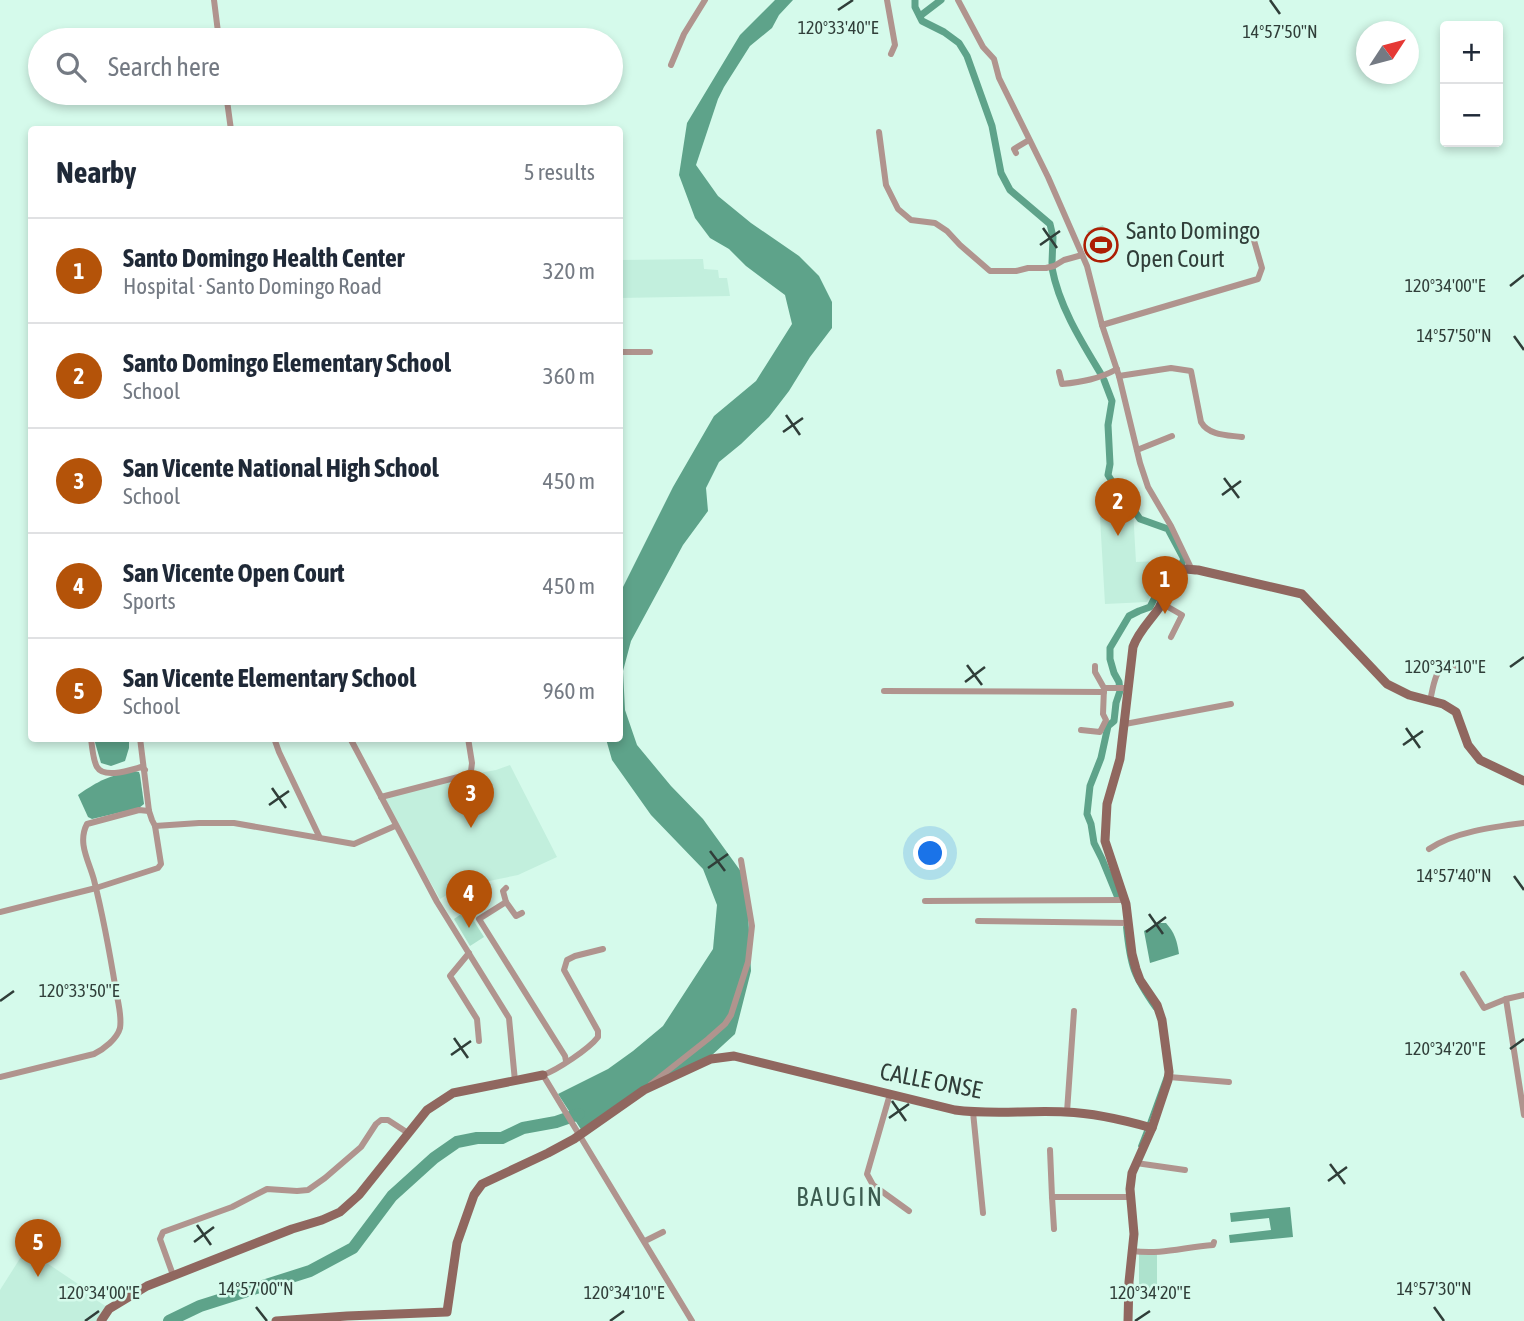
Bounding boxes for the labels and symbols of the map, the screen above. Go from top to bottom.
text: 120°33'40"E [798,17,879,38]
text: 14°57'50"N [1242,21,1318,42]
north arrow [1356,21,1419,84]
place label: Santo Domingo Open Court [1126,217,1260,272]
sports icon: Santo Domingo Open Court [1082,226,1120,264]
text: 120°34'00"E [1405,275,1486,296]
text: 14°57'50"N [1416,325,1492,346]
pin: 2 [1095,478,1141,536]
pin: 1 [1142,556,1188,614]
text: 120°34'10"E [1405,656,1486,677]
pin: 3 [448,770,494,828]
your location [913,836,947,870]
text: 14°57'40"N [1416,865,1492,886]
pin: 4 [446,870,492,928]
text: 120°33'50"E [39,980,120,1001]
text: 120°34'20"E [1405,1038,1486,1059]
street label: CALLE ONSE [878,1057,984,1104]
district label: BAUGIN [796,1182,884,1212]
pin: 5 [15,1219,61,1277]
text: 14°57'00"N [218,1278,294,1299]
text: 14°57'30"N [1396,1278,1472,1299]
text: 120°34'00"E [59,1282,140,1303]
text: 120°34'10"E [584,1282,665,1303]
text: 120°34'20"E [1110,1282,1191,1303]

